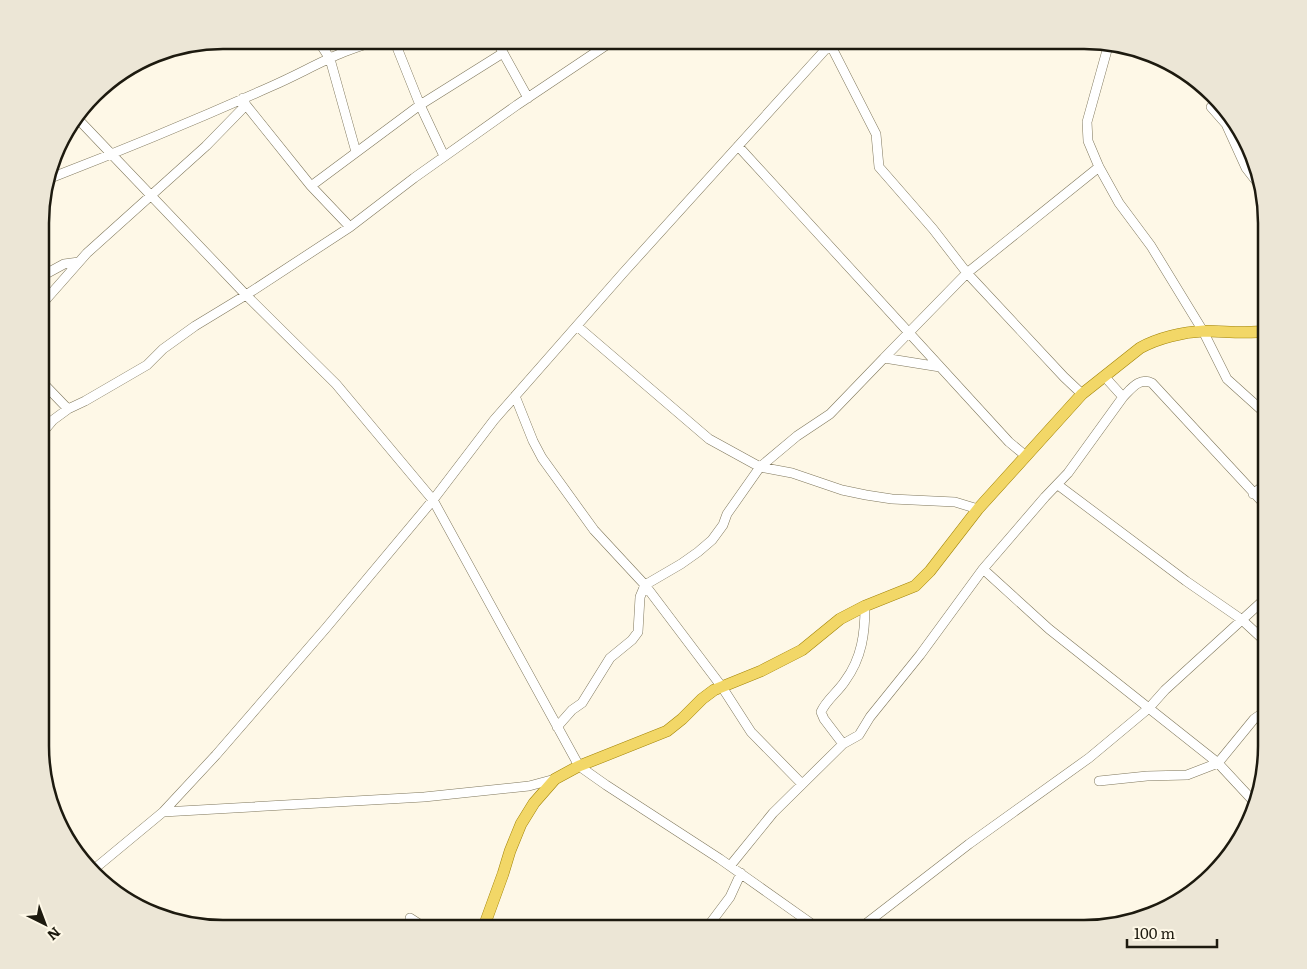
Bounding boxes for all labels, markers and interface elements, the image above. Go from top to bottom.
north arrow [20,899,70,949]
scale bar [1127,916,1217,948]
text: 100 m [1134,921,1175,944]
text: N [43,923,65,946]

